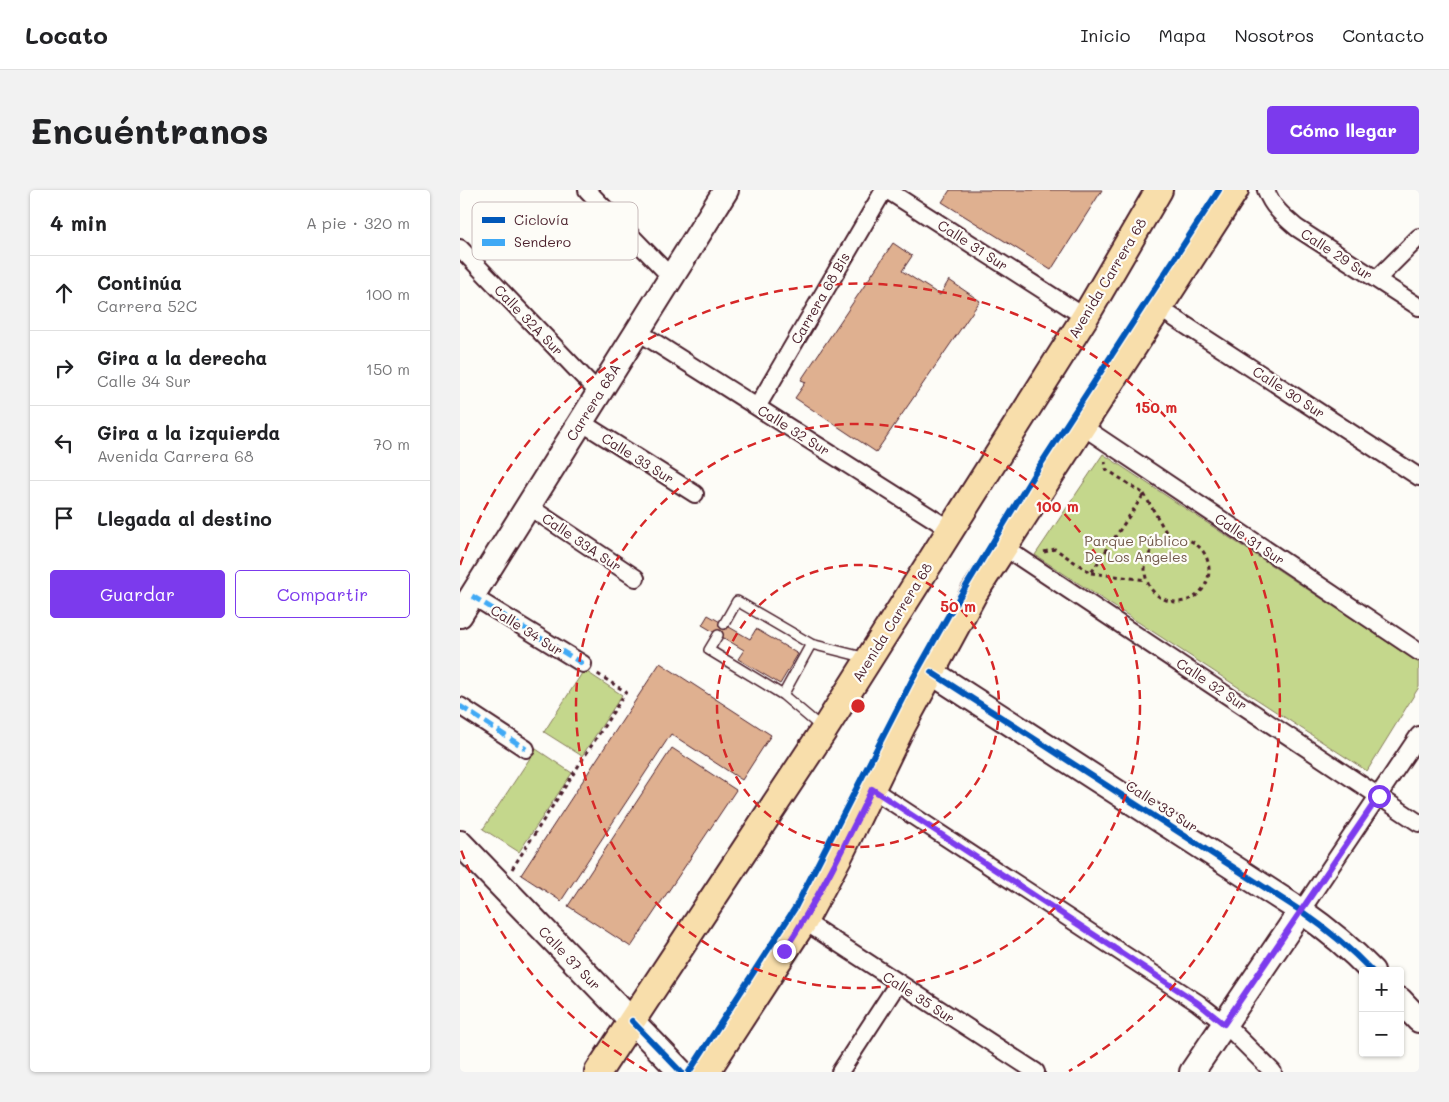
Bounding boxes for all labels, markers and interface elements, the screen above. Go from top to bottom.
text: Locato [25,19,108,50]
text: Inicio [1080,23,1131,47]
text: Mapa [1159,23,1206,47]
text: Nosotros [1234,23,1314,47]
text: Contacto [1342,23,1424,47]
button: Cómo llegar [1267,106,1419,154]
text: Encuéntranos [30,107,269,153]
legend [472,202,638,260]
text: 4 min [50,209,107,236]
text: Ciclovía [514,210,569,229]
text: A pie · 320 m [306,212,410,233]
street label: Avenida Carrera 68 [1064,214,1150,342]
street label: Calle 31 Sur [934,215,1012,275]
street label: Calle 29 Sur [1297,224,1377,284]
text: Sendero [514,232,571,251]
street label: Carrera 68 Bis [786,249,854,347]
text: Continúa [97,270,182,295]
icon: ahead [50,279,78,307]
street label: Calle 32A Sur [490,280,568,360]
text: 100 m [365,283,410,304]
text: Carrera 52C [97,295,197,316]
text: Gira a la derecha [97,345,267,370]
icon: right [50,354,78,382]
text: 150 m [366,358,410,379]
street label: Carrera 68A [562,360,624,444]
street label: Calle 30 Sur [1249,361,1329,423]
text: Calle 34 Sur [97,370,191,391]
text: 150 m [1135,397,1177,417]
street label: Calle 32 Sur [754,400,834,460]
text: Gira a la izquierda [97,420,280,445]
street label: Calle 33 Sur [598,428,678,488]
icon: left [50,429,78,457]
text: 70 m [373,433,410,454]
text: Avenida Carrera 68 [97,445,254,466]
text: 100 m [1035,496,1079,516]
icon: arrive [50,504,78,532]
text: Llegada al destino [97,506,272,531]
street label: Calle 33A Sur [539,508,625,576]
street label: Calle 31 Sur [1211,509,1289,569]
park label: Parque Público De Los Angeles [1084,531,1188,566]
street label: Avenida Carrera 68 [848,559,936,685]
button: Guardar [50,570,225,618]
button: Compartir [235,570,410,618]
text: 50 m [940,596,976,616]
street label: Calle 34 Sur [487,600,567,660]
street label: Calle 32 Sur [1173,653,1251,715]
centre of rings [849,697,867,715]
street label: Calle 33 Sur [1122,776,1202,836]
route start [1368,785,1391,808]
street label: Calle 37 Sur [535,922,605,994]
route end [773,940,796,963]
street label: Calle 35 Sur [879,967,959,1027]
map controls [1359,967,1404,1057]
button: + [1359,967,1404,1012]
button: − [1359,1012,1404,1057]

